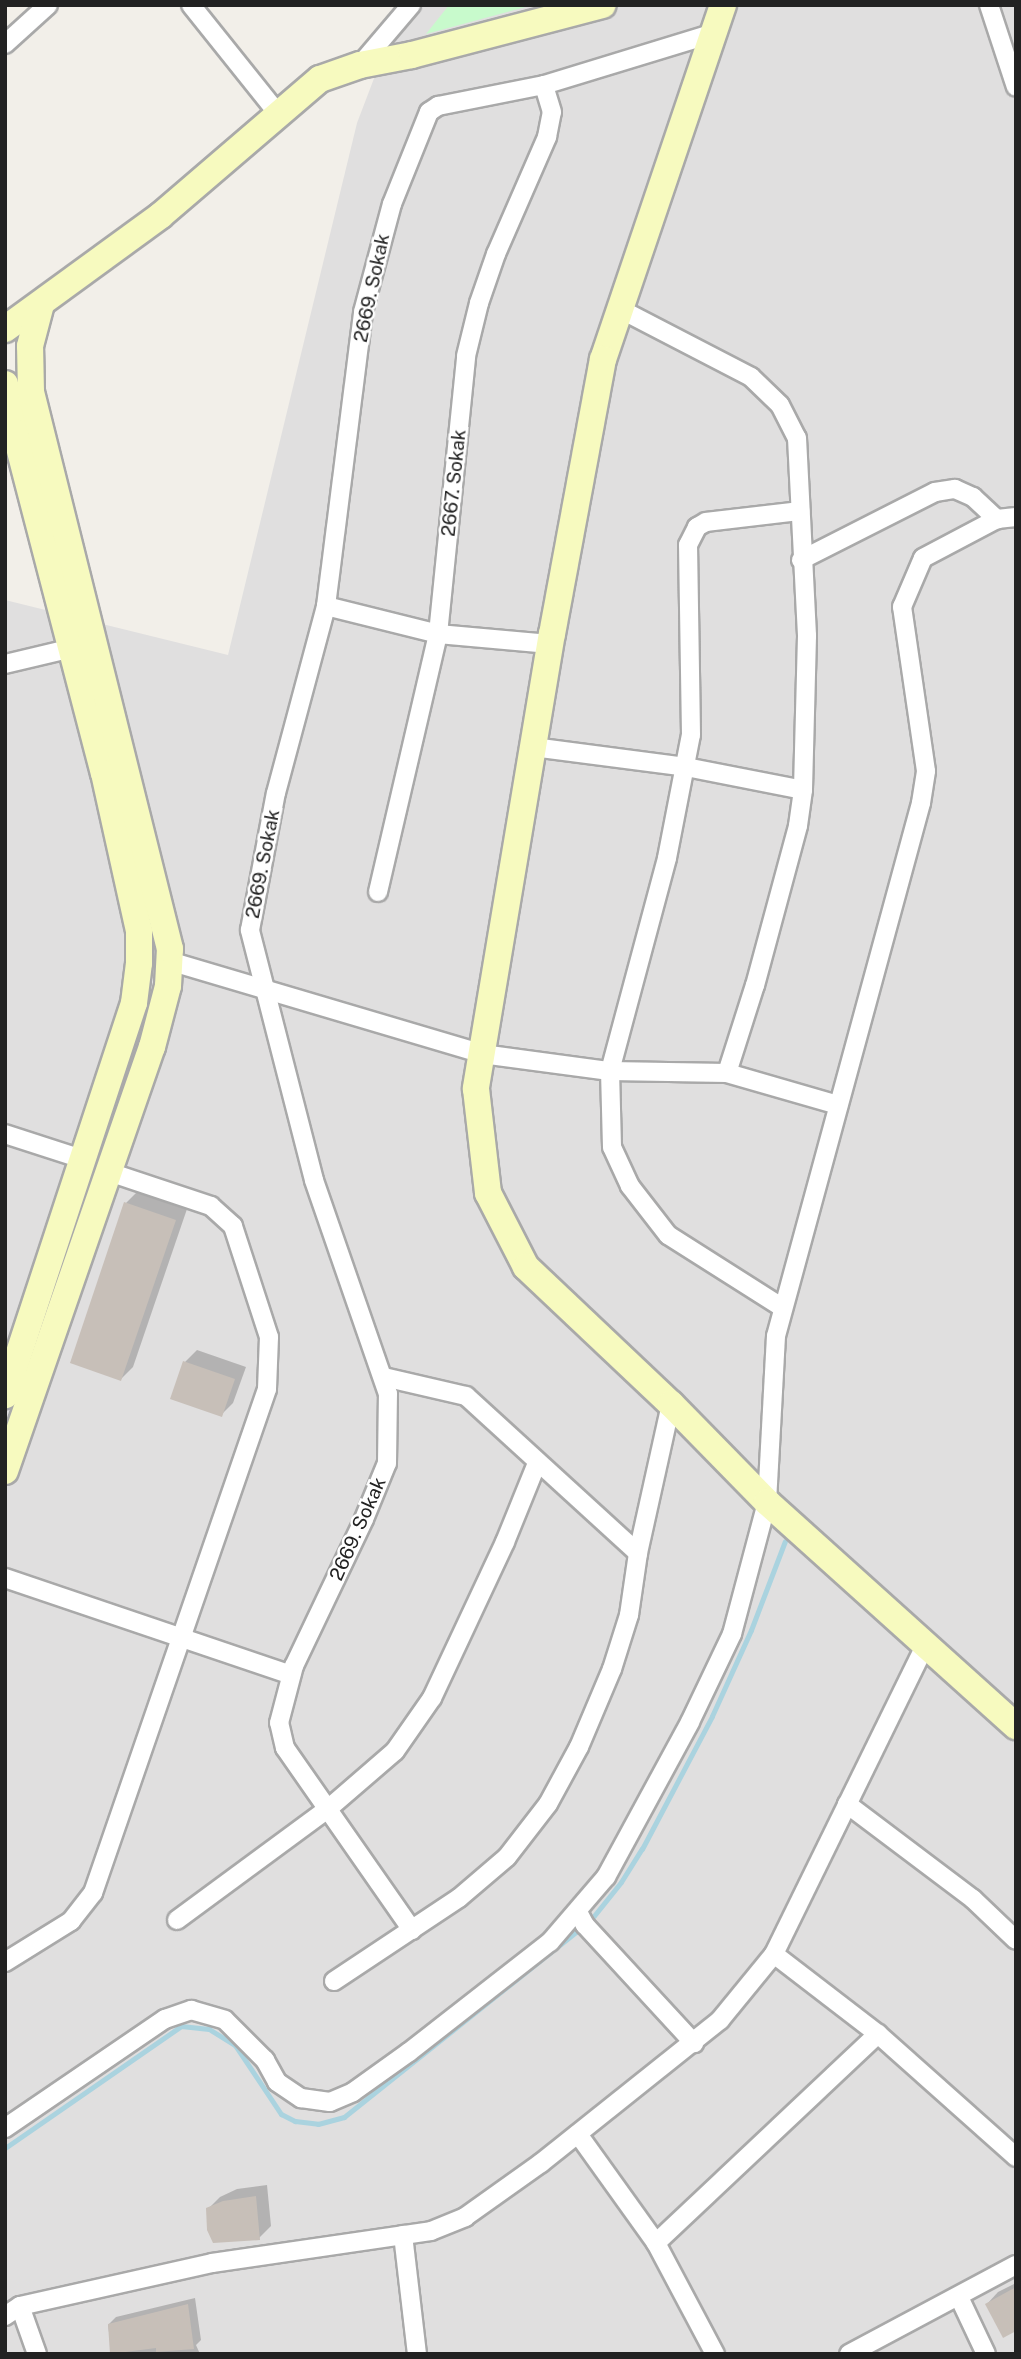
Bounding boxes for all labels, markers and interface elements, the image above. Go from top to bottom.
street label: 2669. Sokak [349,232,395,344]
street label: 2667. Sokak [437,428,471,538]
street label: 2669. Sokak [241,808,285,920]
street label: 2669. Sokak [325,1474,391,1584]

